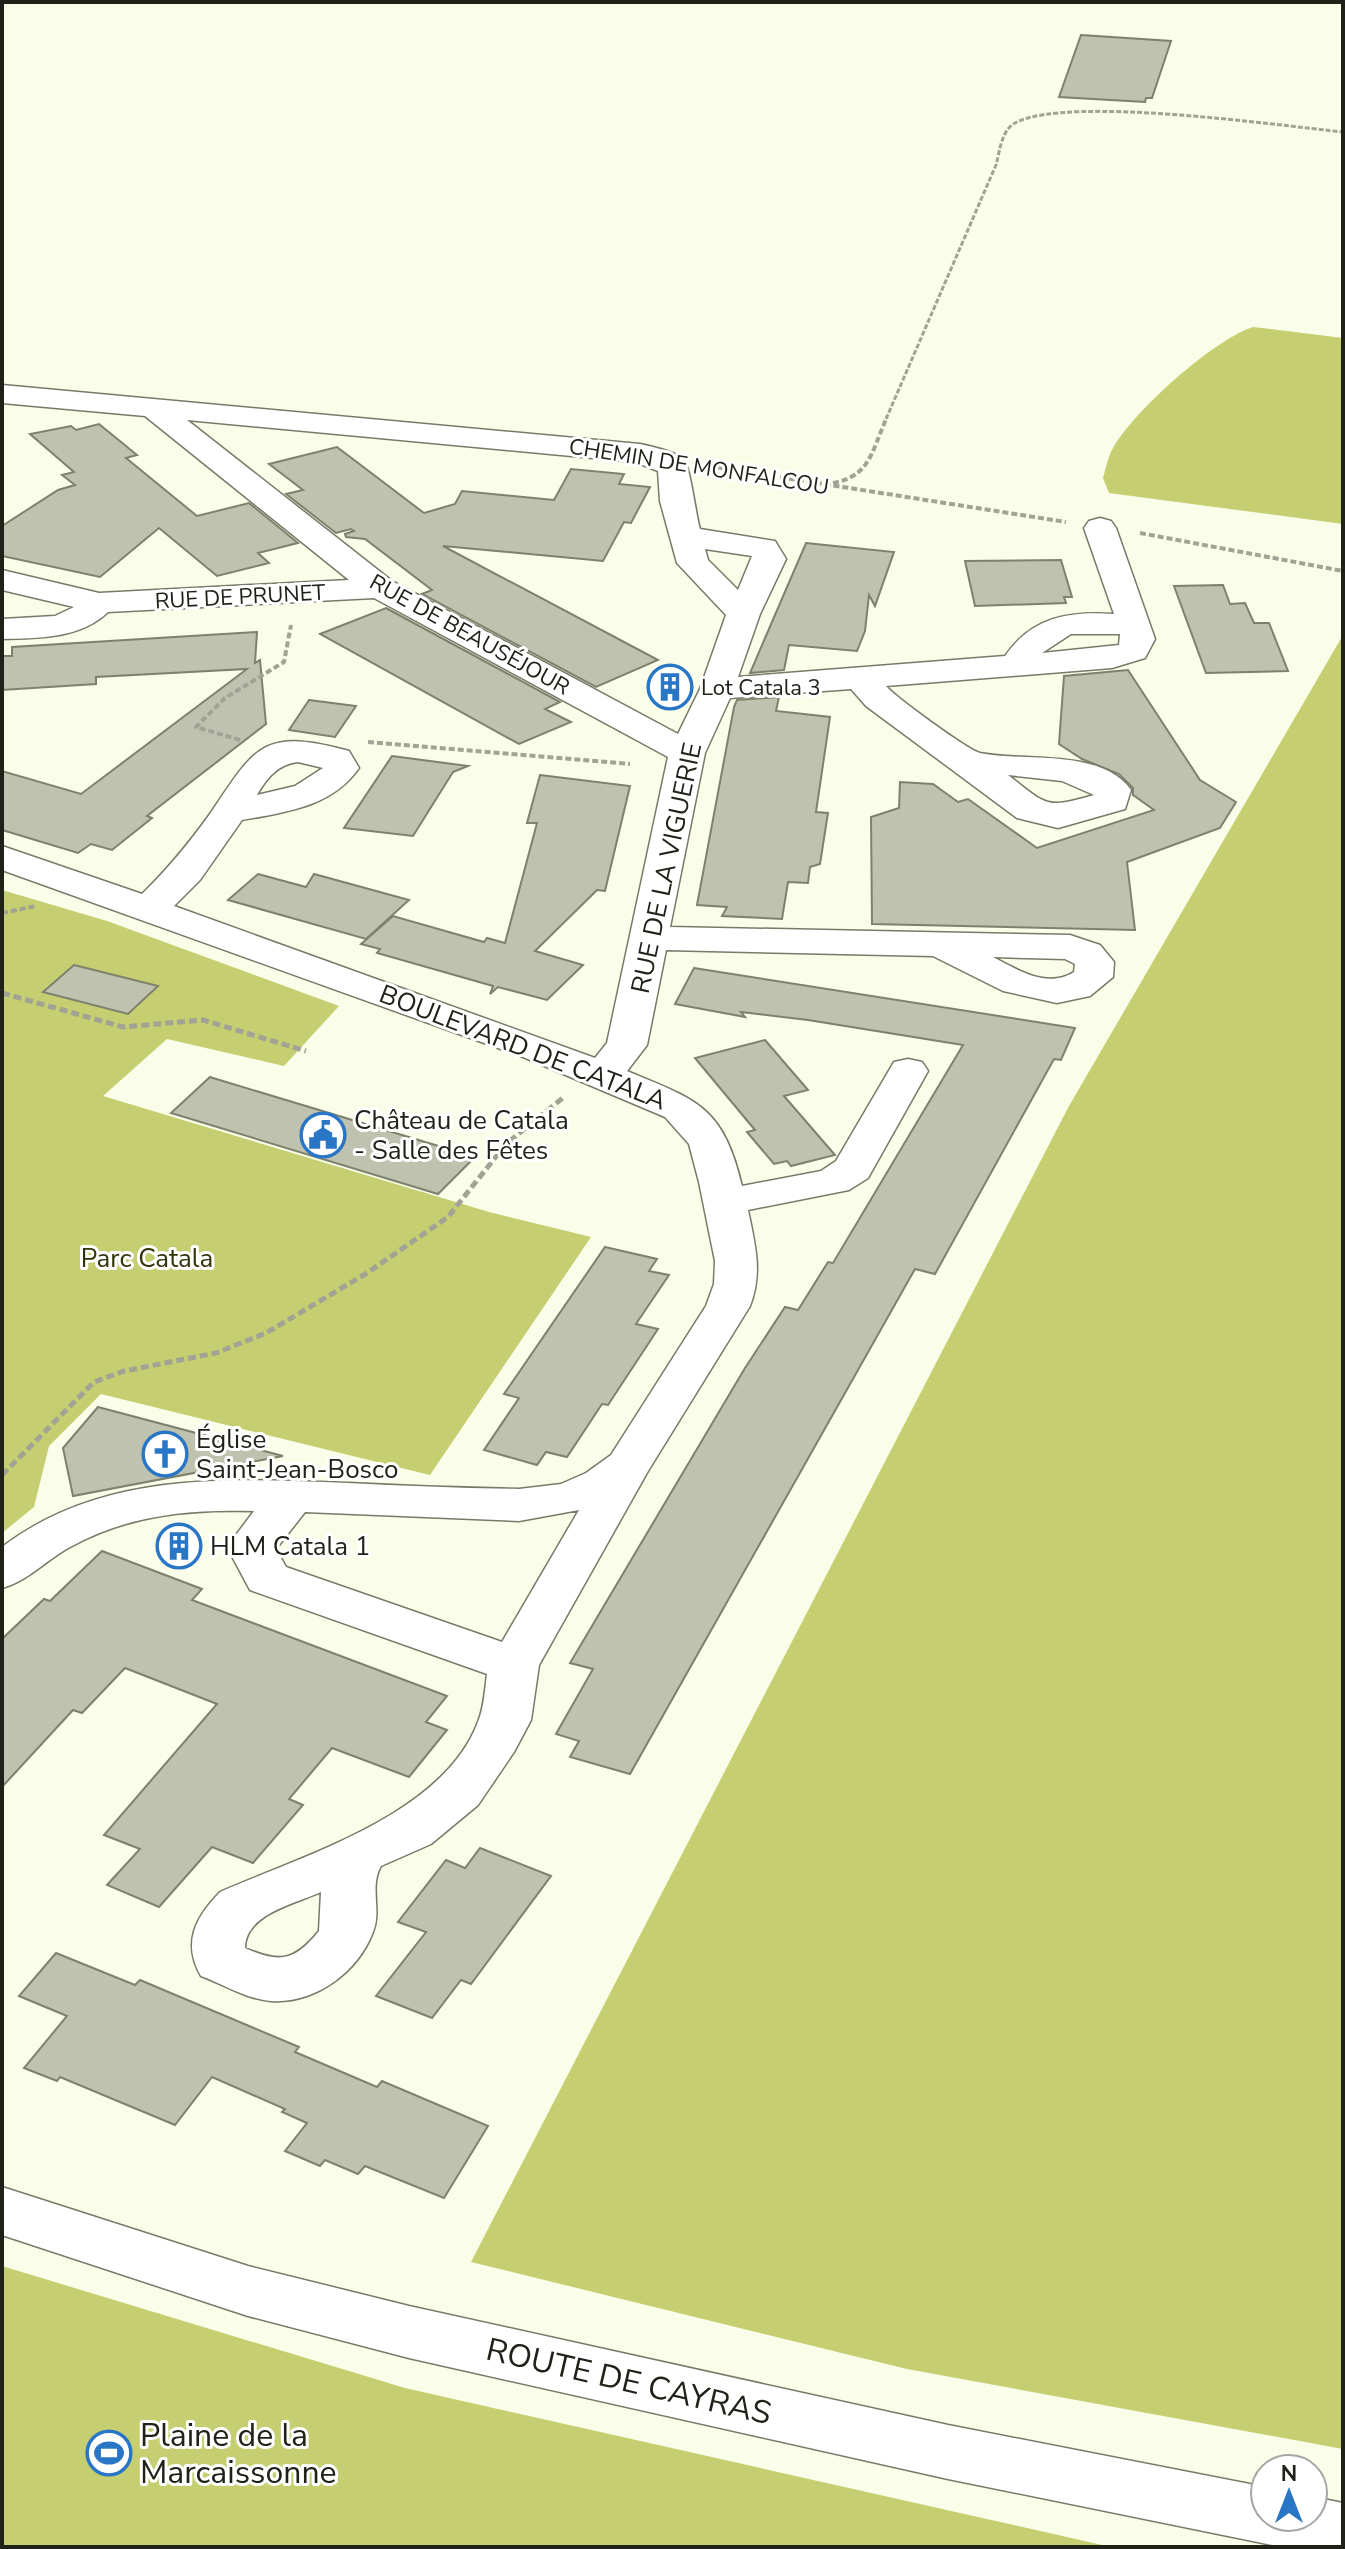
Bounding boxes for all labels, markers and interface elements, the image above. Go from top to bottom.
street label: CHEMIN DE MONFALCOU [567,432,831,502]
street label: RUE DE BEAUSÉJOUR [364,567,575,703]
street label: RUE DE PRUNET [154,578,327,616]
building icon: Lot Catala 3 [646,663,694,711]
place label: Lot Catala 3 [701,673,821,703]
street label: RUE DE LA VIGUERIE [623,740,710,997]
street label: BOULEVARD DE CATALA [374,977,671,1118]
place label: Château de Catala - Salle des Fêtes [354,1103,569,1168]
public building icon: Château de Catala - Salle des Fêtes [299,1111,347,1159]
park label: Parc Catala [81,1241,213,1276]
place label: Église Saint-Jean-Bosco [196,1422,398,1487]
church icon: Église Saint-Jean-Bosco [141,1430,189,1478]
building icon: HLM Catala 1 [155,1522,203,1570]
place label: HLM Catala 1 [210,1529,370,1564]
street label: ROUTE DE CAYRAS [482,2328,776,2435]
place label: Plaine de la Marcaissonne [140,2414,337,2494]
sports icon: Plaine de la Marcaissonne [85,2429,133,2477]
north arrow [1249,2453,1329,2533]
text: N [1281,2459,1297,2489]

